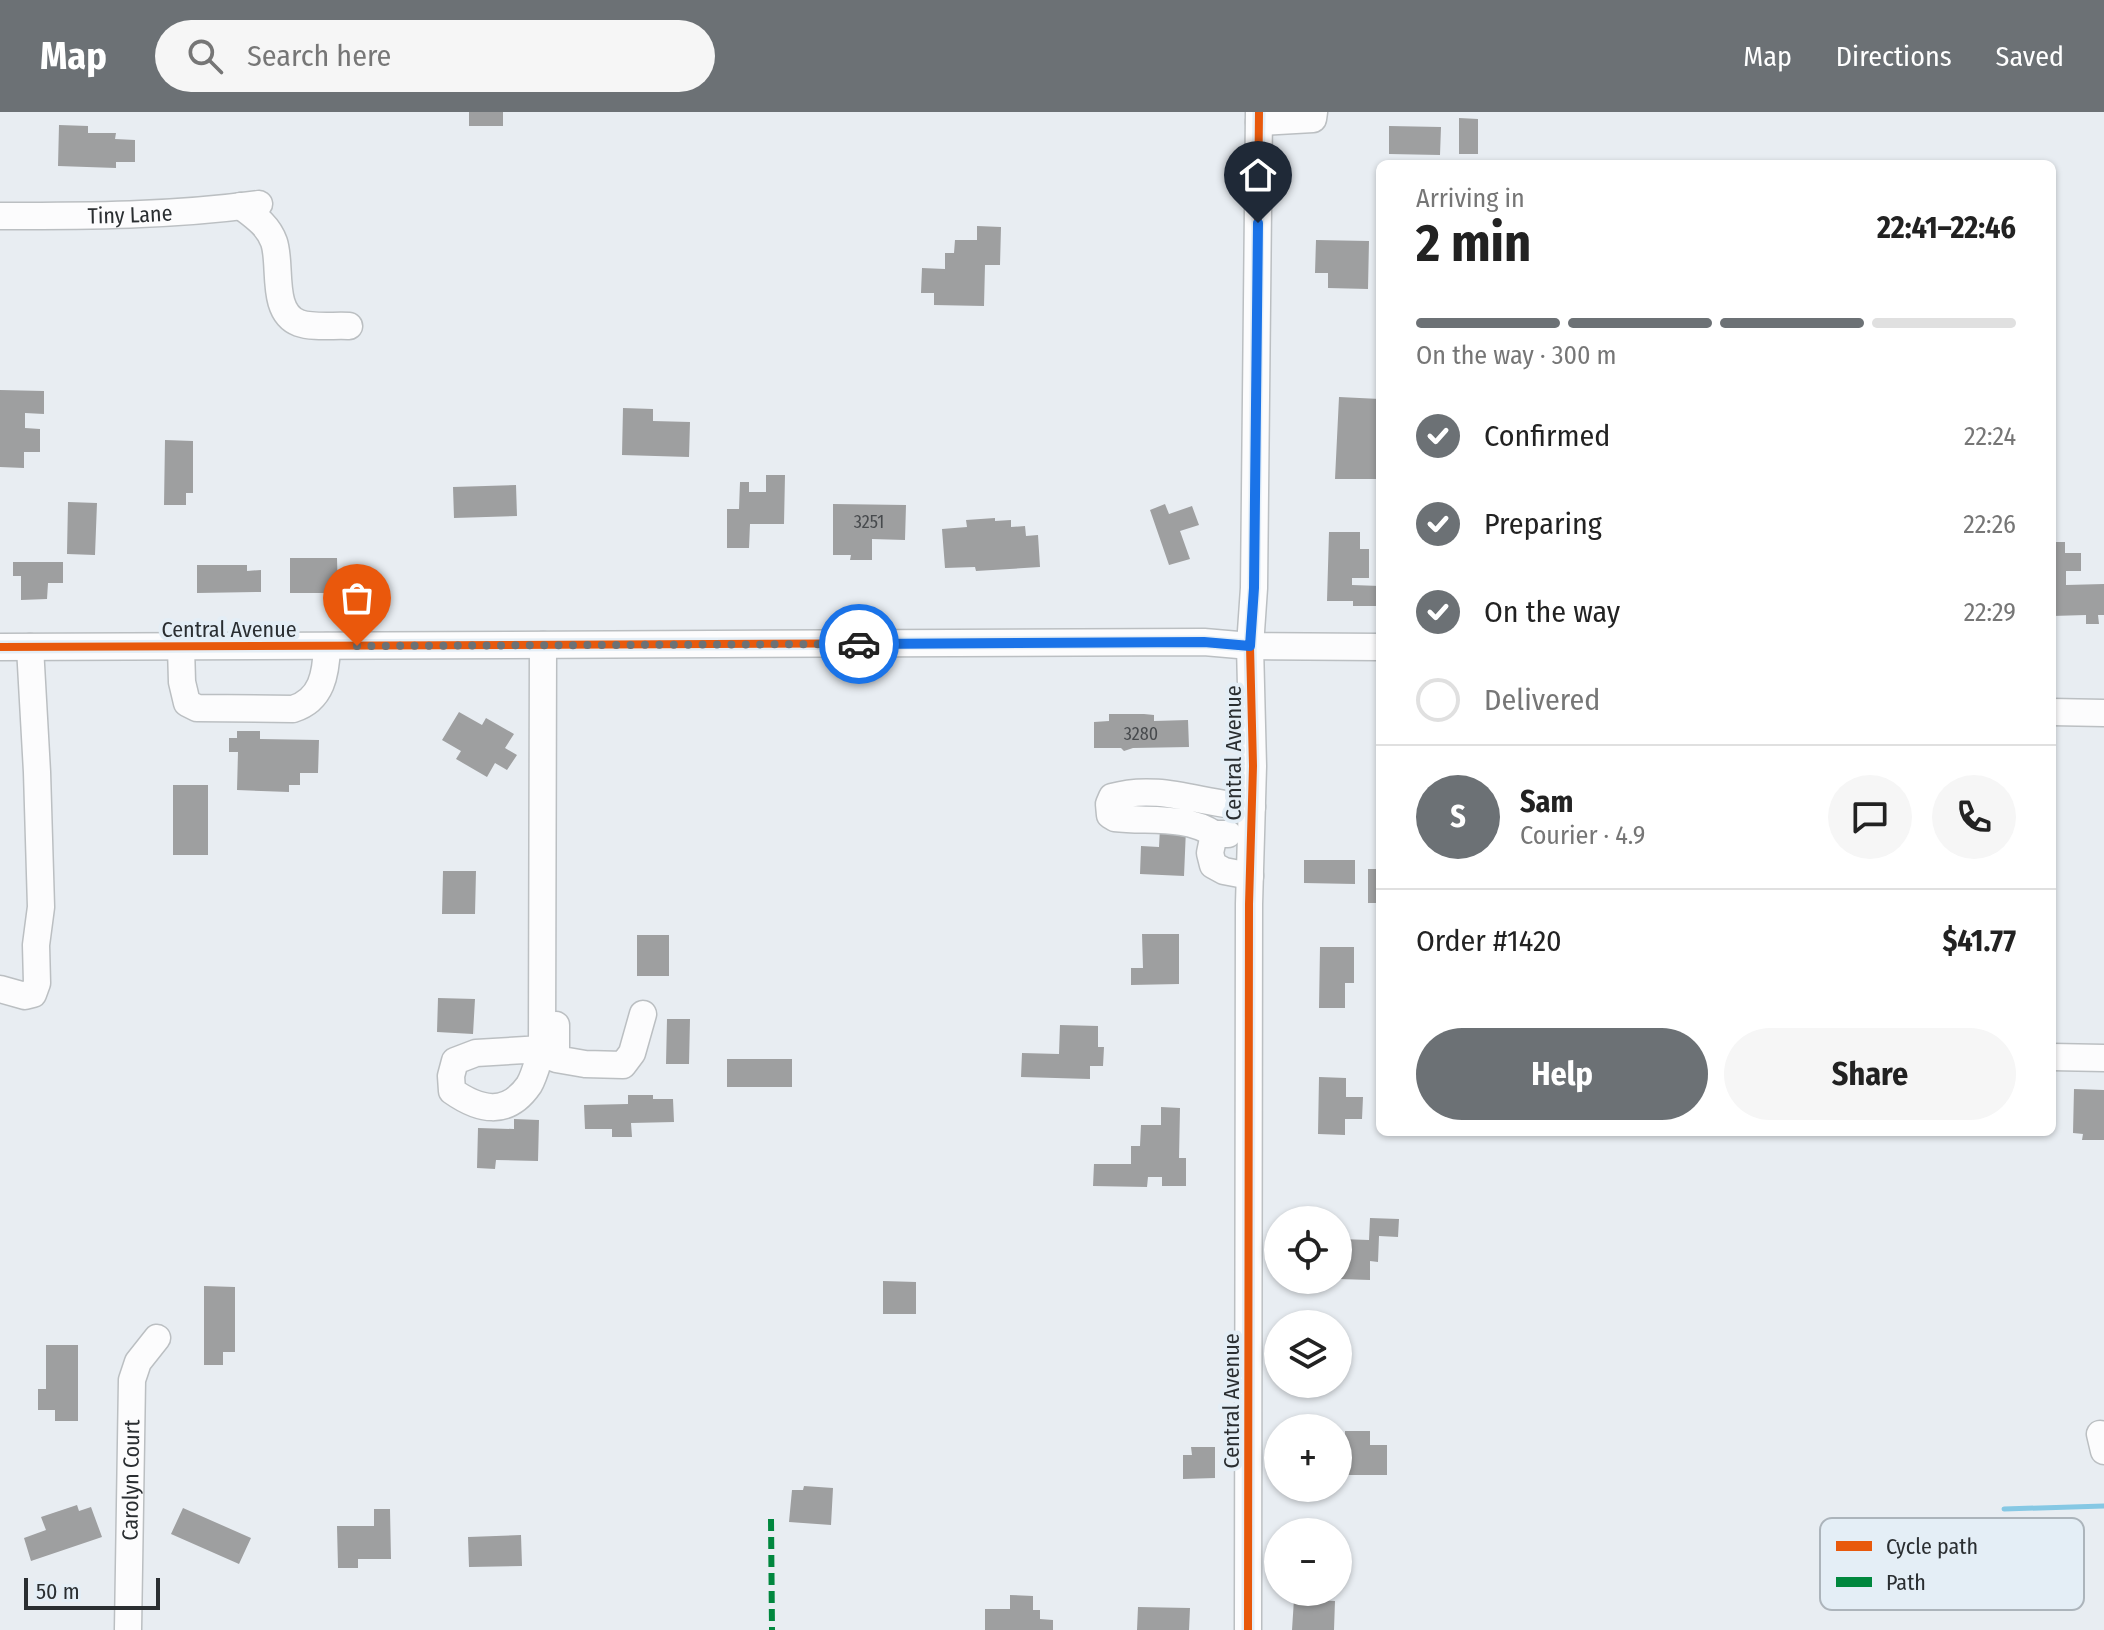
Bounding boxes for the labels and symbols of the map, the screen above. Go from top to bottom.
pin [1224,141,1292,223]
street label: Tiny Lane [87,199,173,230]
house number: 3251 [854,511,884,533]
pin [323,564,391,646]
courier [819,604,899,684]
street label: Central Avenue [161,616,297,643]
street label: Central Avenue [1220,685,1247,821]
house number: 3280 [1124,723,1158,745]
street label: Central Avenue [1218,1333,1245,1469]
street label: Carolyn Court [116,1418,145,1541]
legend [1820,1518,2084,1610]
text: Cycle path [1886,1533,1978,1560]
text: Path [1886,1569,1926,1596]
scale bar [24,1574,160,1610]

